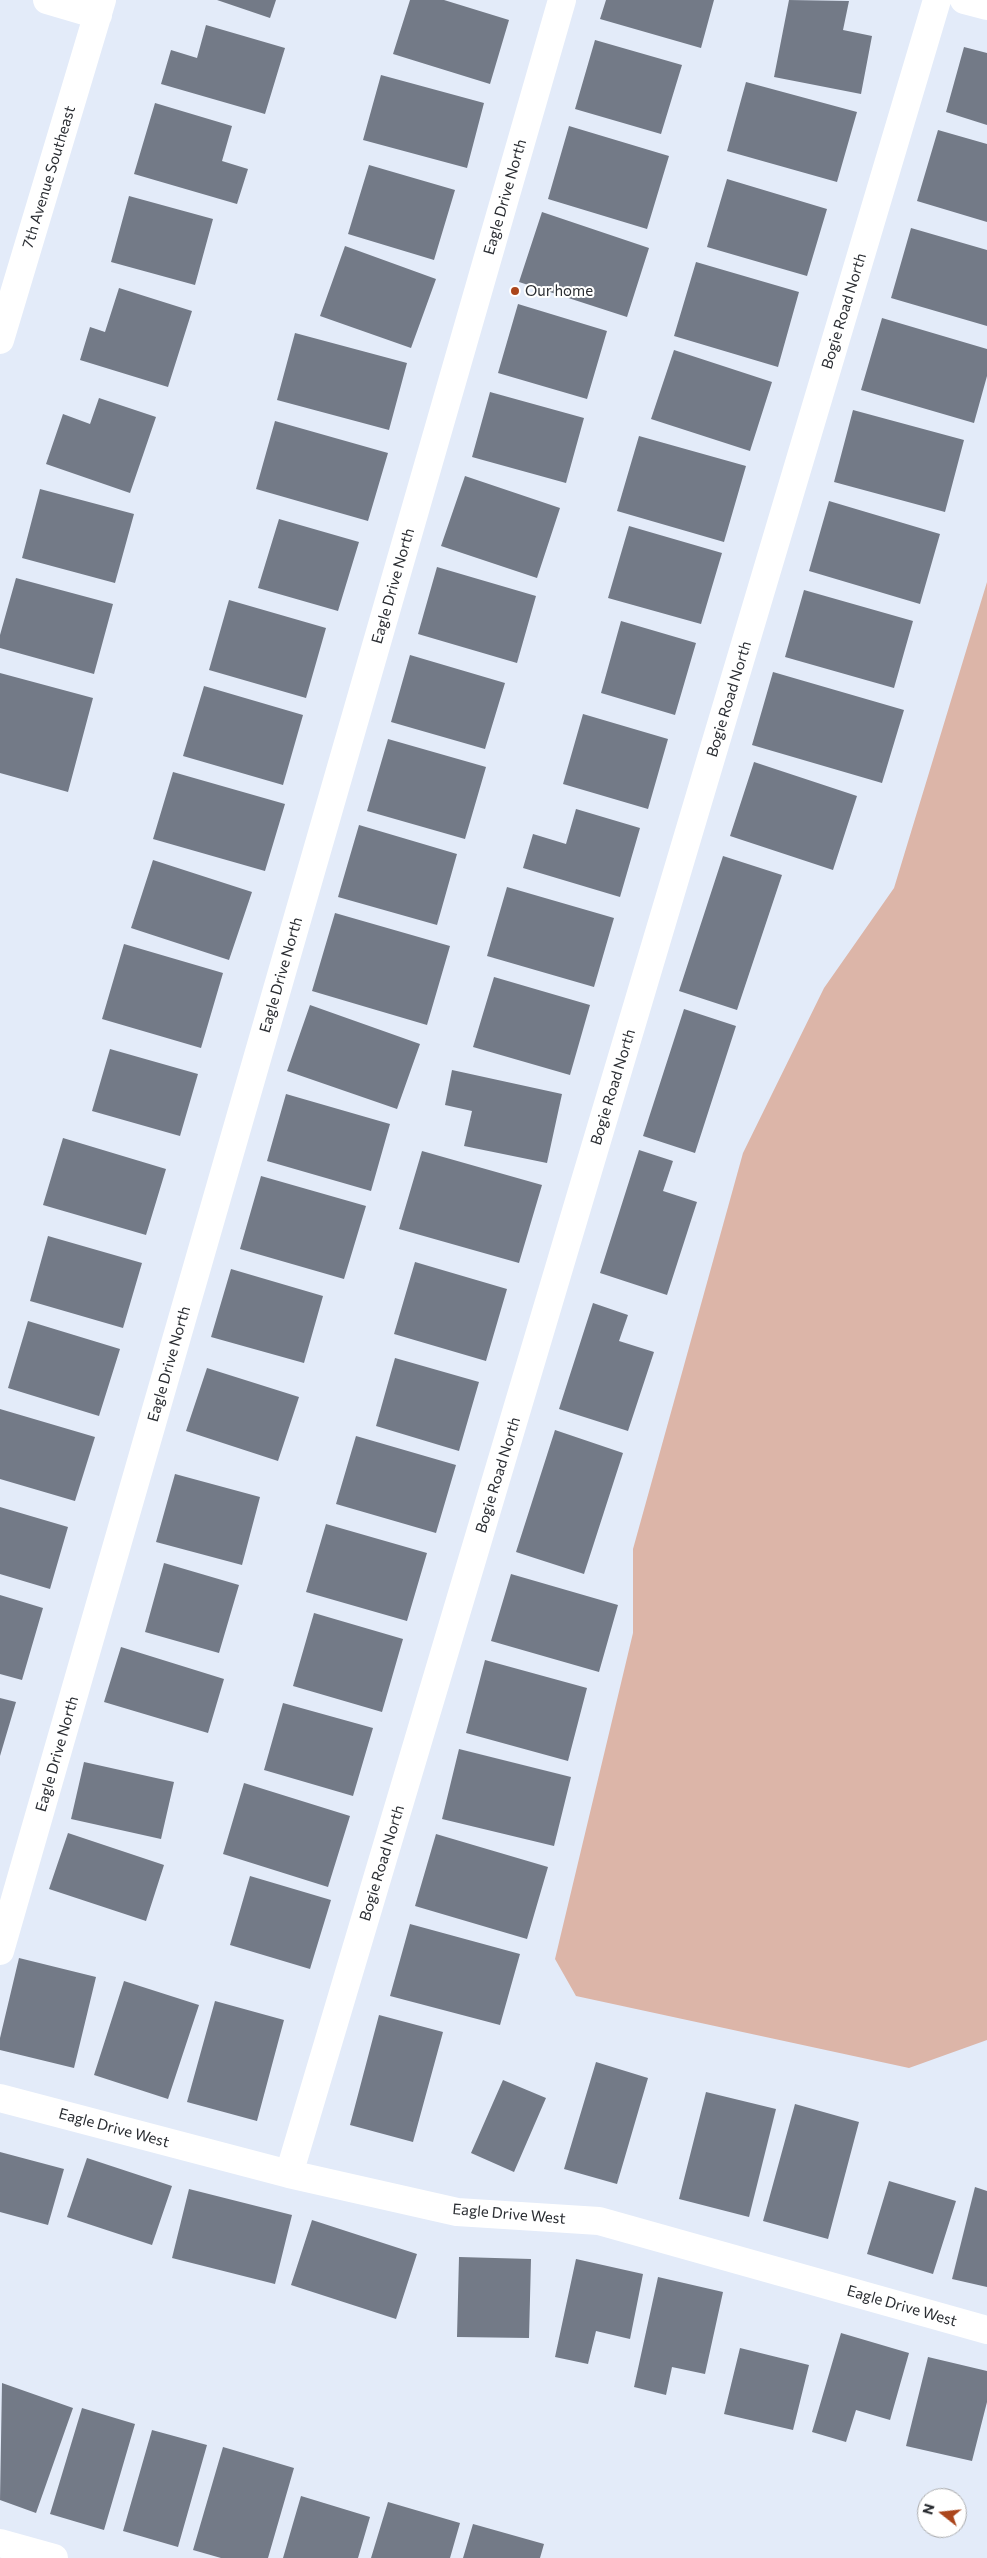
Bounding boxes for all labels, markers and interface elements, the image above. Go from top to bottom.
street label: 7th Avenue Southeast [19,104,79,250]
street label: Eagle Drive North [480,137,530,257]
street label: Bogie Road North [818,251,870,371]
place label: Our home [525,282,593,300]
marker: Our home [509,285,521,297]
street label: Eagle Drive North [368,526,418,646]
street label: Bogie Road North [703,639,755,759]
street label: Eagle Drive North [256,915,306,1035]
street label: Bogie Road North [587,1027,639,1147]
street label: Eagle Drive North [144,1304,194,1424]
street label: Bogie Road North [472,1415,524,1535]
street label: Eagle Drive North [32,1694,82,1814]
street label: Bogie Road North [356,1803,408,1923]
street label: Eagle Drive West [57,2105,171,2151]
street label: Eagle Drive West [452,2200,566,2228]
street label: Eagle Drive West [845,2282,959,2330]
north arrow [917,2488,967,2538]
text: N [918,2502,938,2516]

